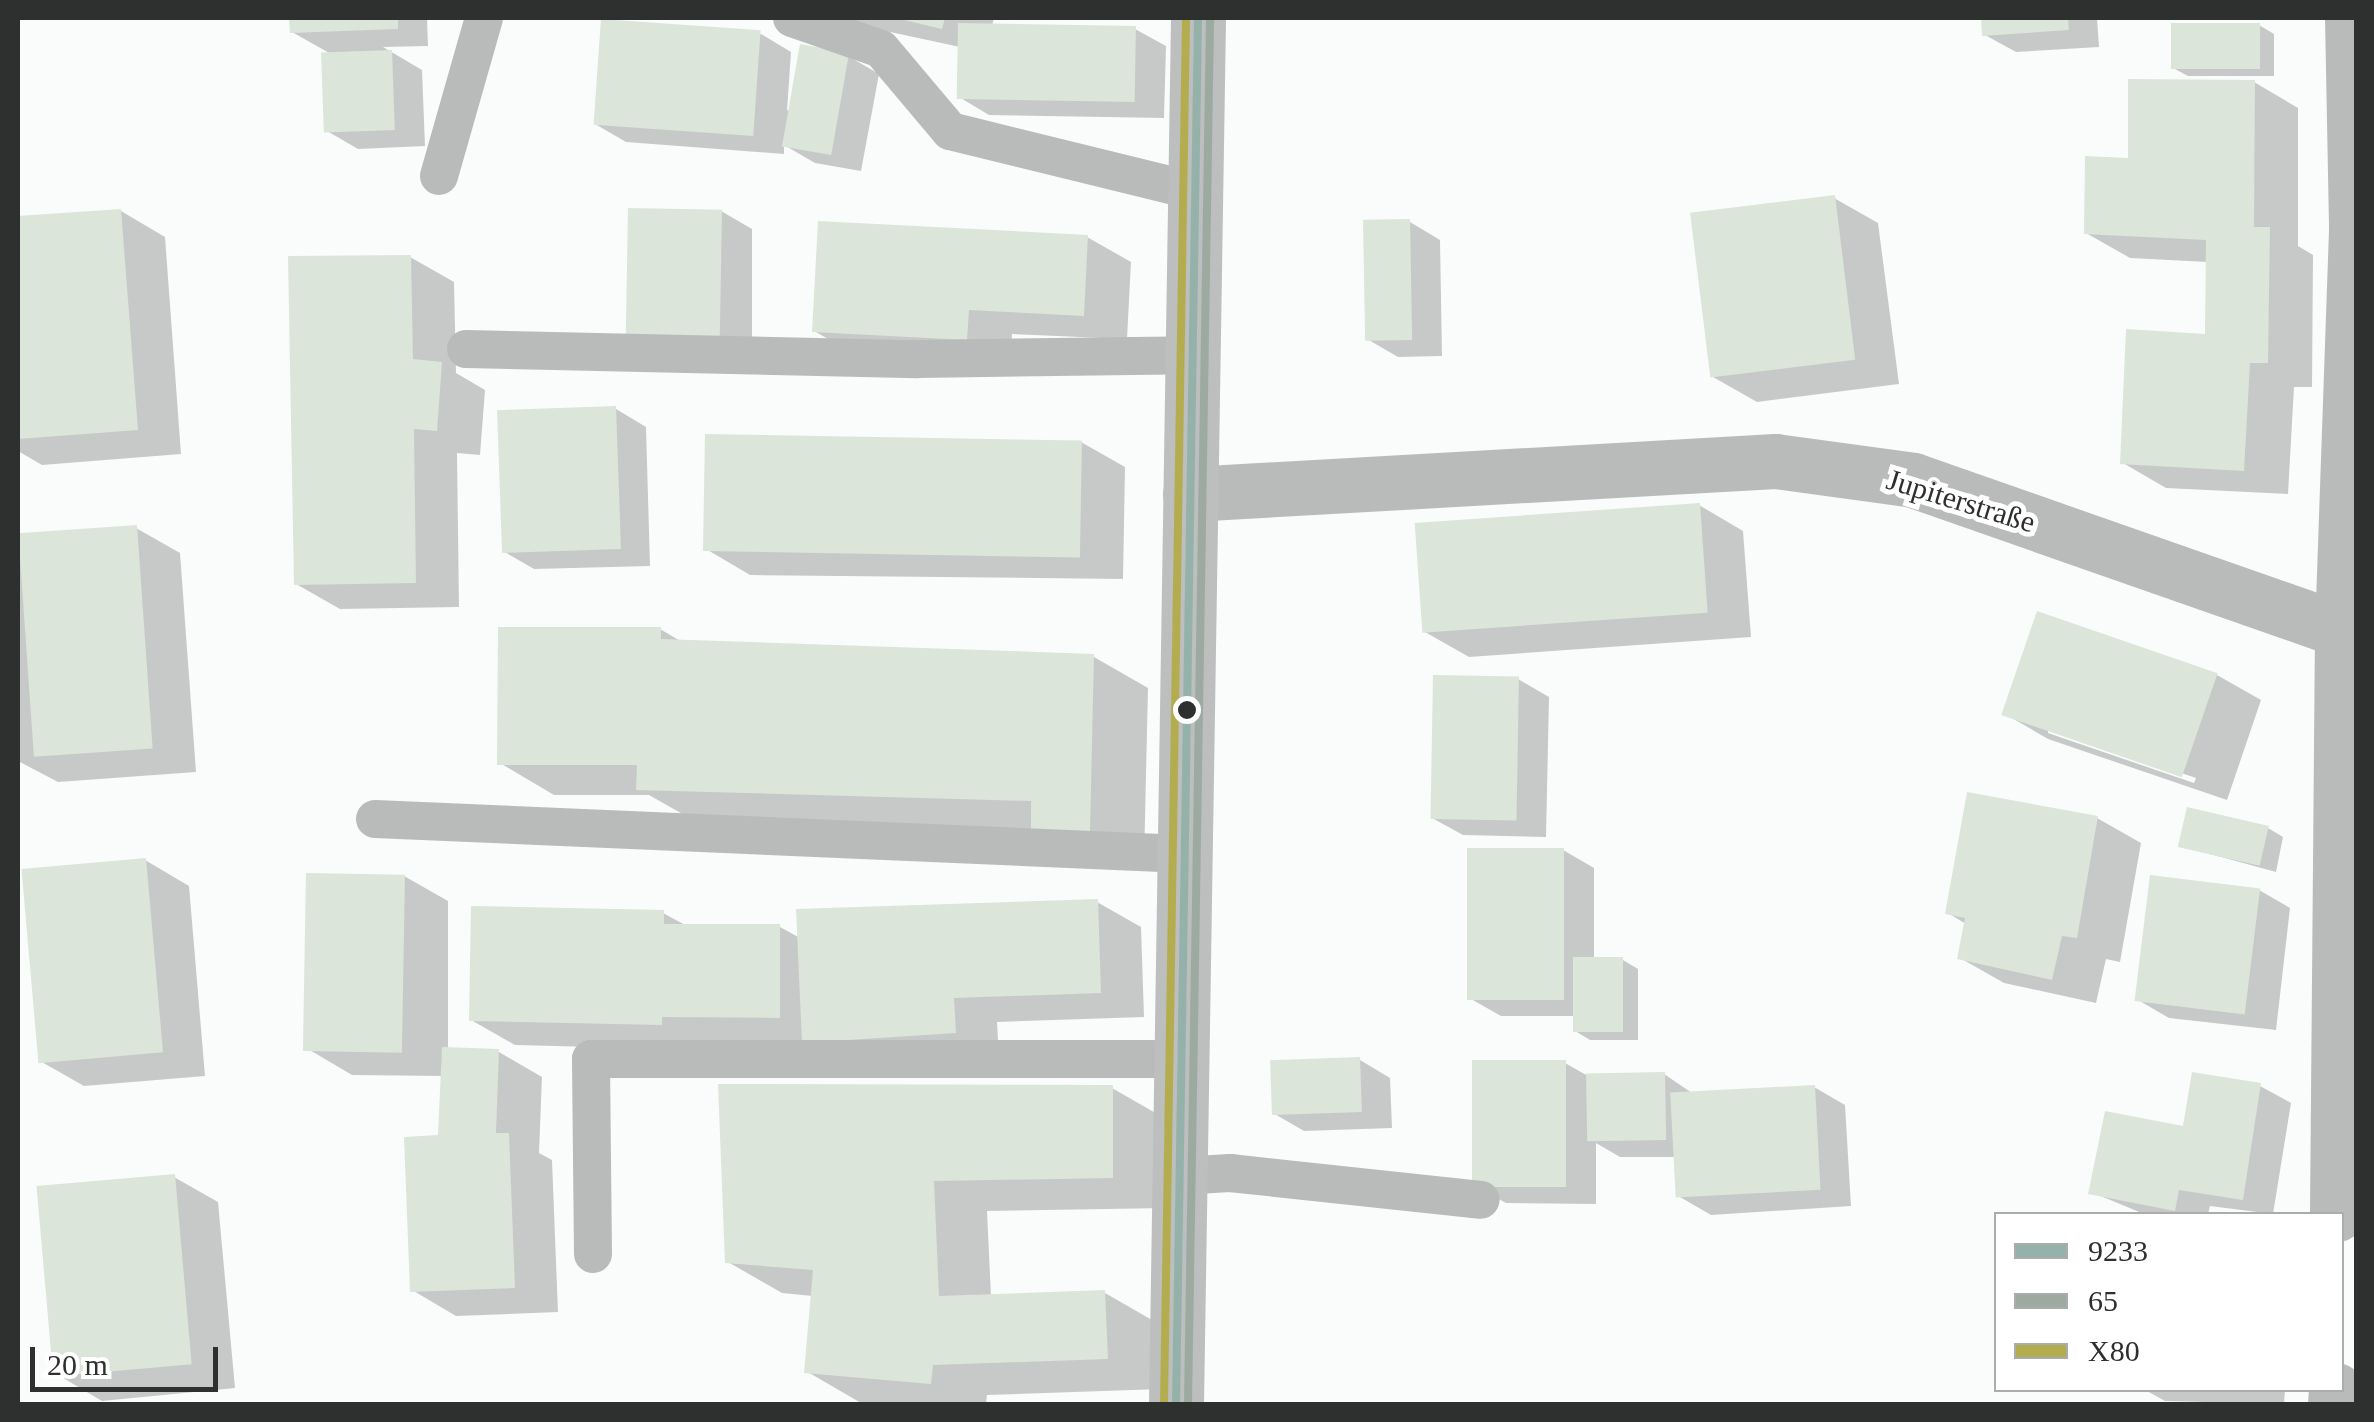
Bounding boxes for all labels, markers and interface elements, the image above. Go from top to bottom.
street label: Jupiterstraße [1882,461,2040,541]
unlabelled marker [1177,700,1197,720]
legend [1994,1212,2344,1392]
text: 9233 [2088,1234,2148,1267]
text: 65 [2088,1284,2118,1317]
scale bar [35,1327,222,1389]
text: X80 [2088,1334,2140,1367]
text: 20 m [47,1348,108,1381]

